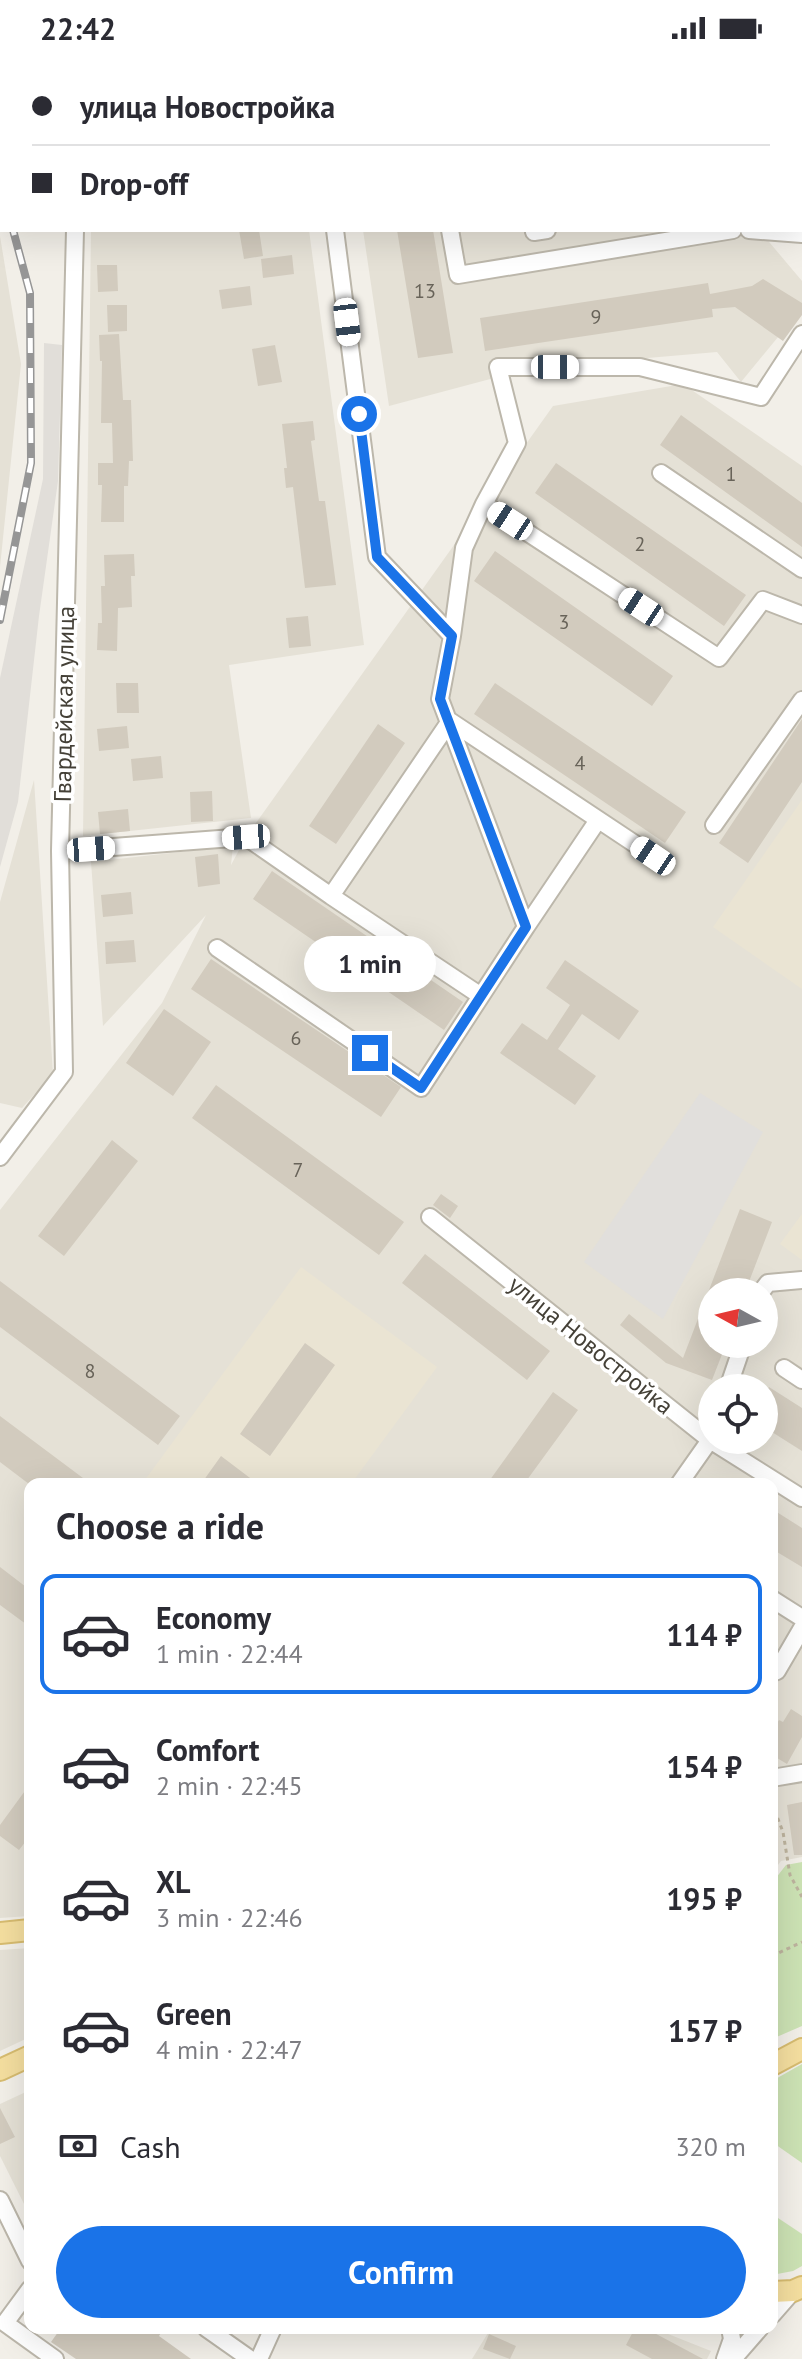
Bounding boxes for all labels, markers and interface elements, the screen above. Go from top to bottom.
text: 22:42 [40,9,116,48]
text: улица Новостройка [80,87,335,126]
text: Drop-off [80,164,188,203]
house number: 13 [414,278,436,304]
car [332,297,362,347]
house number: 9 [591,304,601,330]
car [531,355,579,379]
route start [341,396,377,432]
house number: 1 [726,461,736,487]
car [483,498,537,544]
house number: 2 [635,531,645,557]
car [614,584,668,630]
street label: Гвардейская улица [47,606,81,802]
house number: 3 [559,609,569,635]
house number: 4 [575,750,586,776]
car [221,823,271,851]
car [626,833,680,879]
car [66,835,116,863]
callout: 1 min [304,937,436,993]
text: 1 min [338,947,402,980]
house number: 6 [291,1025,301,1051]
route end [352,1035,388,1071]
house number: 7 [293,1157,303,1183]
street label: улица Новостройка [502,1269,680,1421]
north arrow [698,1278,778,1358]
map controls [698,1278,778,1454]
house number: 8 [85,1358,95,1384]
button: locate [698,1374,778,1454]
text: Choose a ride [56,1502,264,1549]
icon: car [60,1598,132,1670]
text: Economy [156,1598,271,1637]
text: 114 ₽ [666,1615,742,1654]
text: 1 min · 22:44 [156,1637,303,1670]
icon: car [60,1730,132,1802]
text: Comfort [156,1730,259,1769]
text: 154 ₽ [666,1747,742,1786]
text: 2 min · 22:45 [156,1769,303,1802]
icon: car [60,1862,132,1934]
text: XL [156,1862,190,1901]
text: 195 ₽ [666,1879,742,1918]
text: 3 min · 22:46 [156,1901,303,1934]
icon: car [60,1994,132,2066]
text: Green [156,1994,231,2033]
text: 157 ₽ [668,2011,742,2050]
text: 4 min · 22:47 [156,2033,303,2066]
icon: cash [56,2124,100,2168]
text: Cash [120,2127,181,2166]
text: 320 m [675,2130,746,2163]
button: Confirm [56,2226,746,2318]

